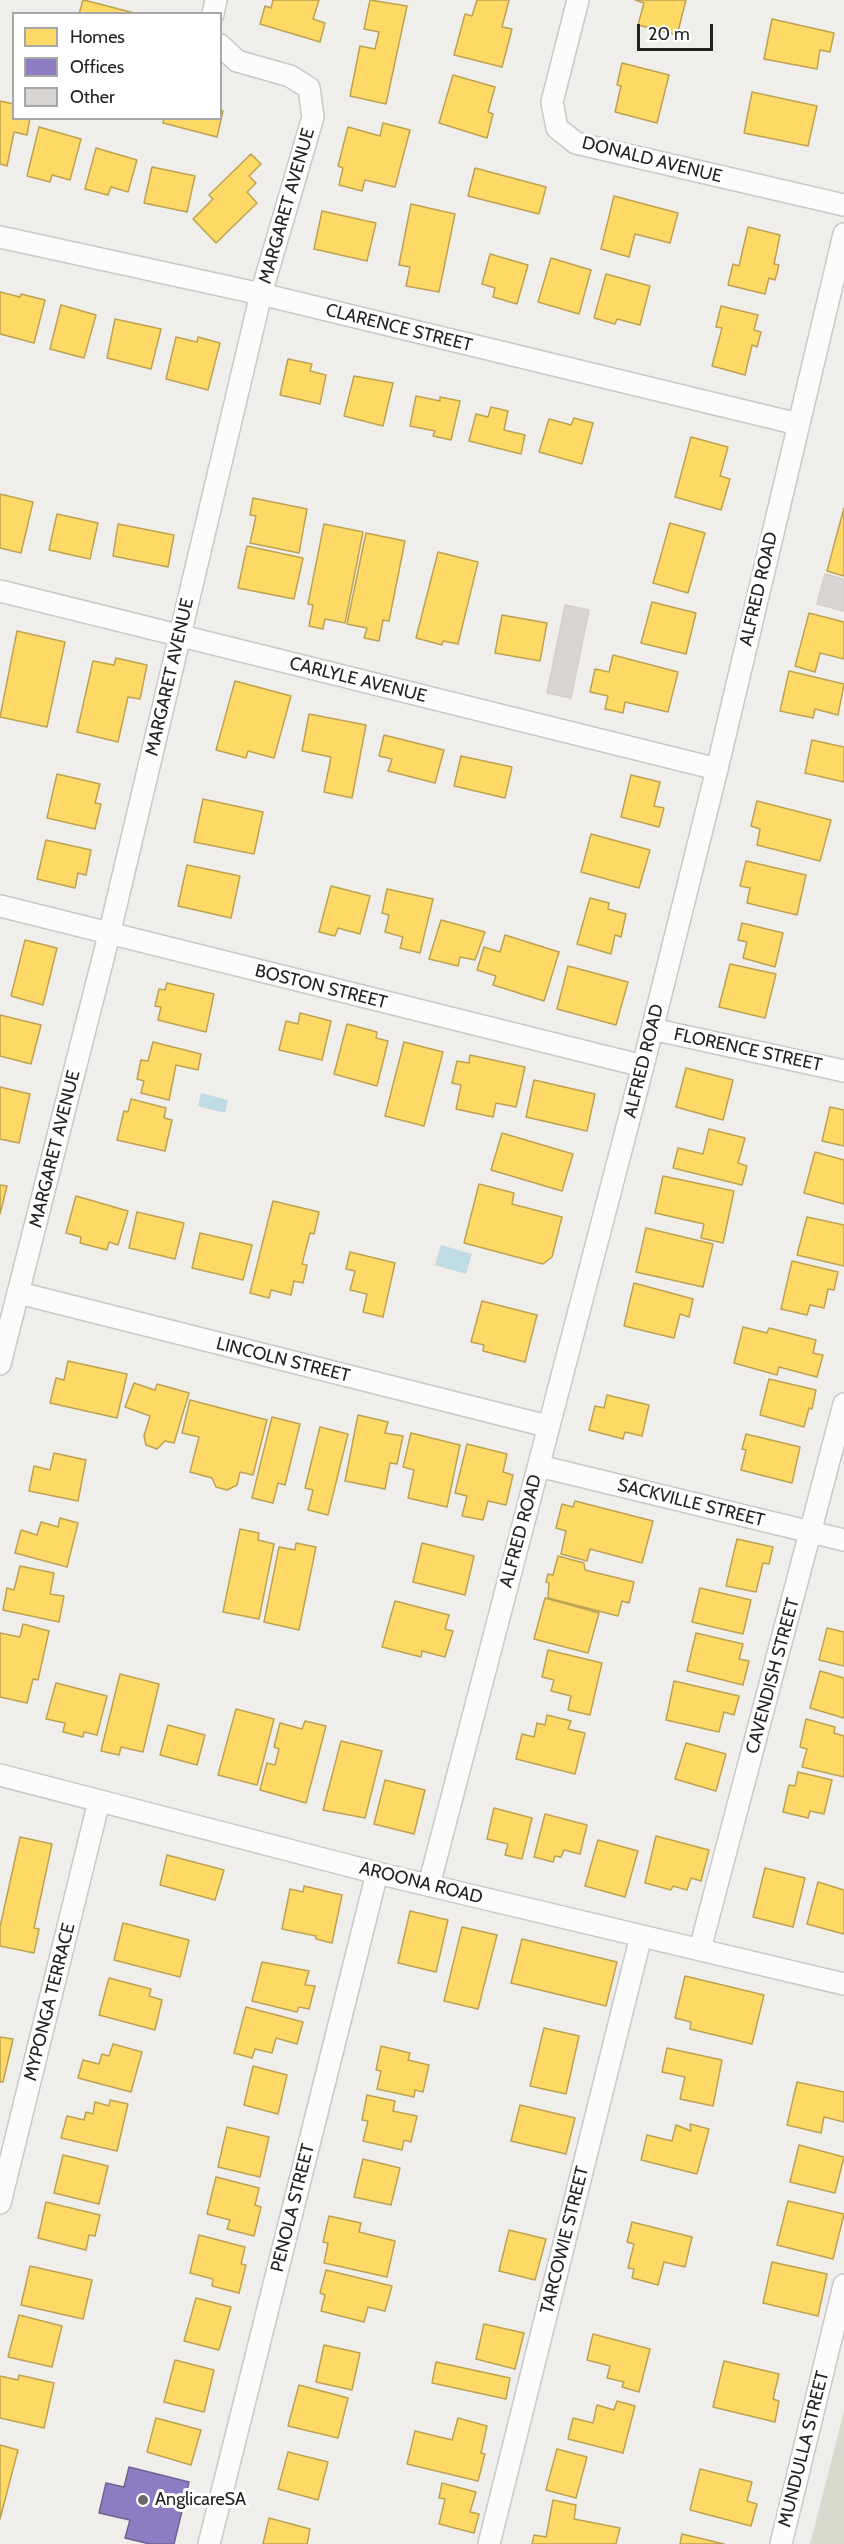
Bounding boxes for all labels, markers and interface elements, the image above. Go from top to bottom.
legend [12,12,222,120]
scale bar [640,12,716,50]
text: 20 m [648,23,690,45]
text: Homes [70,26,125,48]
text: Offices [70,56,124,78]
text: Other [70,86,115,108]
street label: MARGARET AVENUE [254,126,320,286]
street label: DONALD AVENUE [580,132,724,188]
street label: CLARENCE STREET [323,299,475,357]
street label: ALFRED ROAD [735,530,783,648]
street label: MARGARET AVENUE [141,596,199,758]
street label: CARLYLE AVENUE [287,653,429,707]
street label: BOSTON STREET [253,960,389,1014]
street label: ALFRED ROAD [619,1002,669,1120]
street label: FLORENCE STREET [672,1024,824,1076]
street label: MARGARET AVENUE [25,1068,85,1230]
street label: LINCOLN STREET [214,1333,352,1387]
street label: ALFRED ROAD [496,1472,546,1590]
street label: SACKVILLE STREET [615,1474,767,1532]
street label: CAVENDISH STREET [742,1596,804,1756]
street label: AROONA ROAD [357,1857,485,1909]
street label: MYPONGA TERRACE [20,1921,80,2083]
street label: PENOLA STREET [267,2142,319,2274]
street label: TARCOWIE STREET [536,2164,594,2316]
street label: MUNDULLA STREET [774,2369,834,2529]
place label: AnglicareSA [155,2489,246,2511]
marker: AnglicareSA [136,2493,150,2507]

